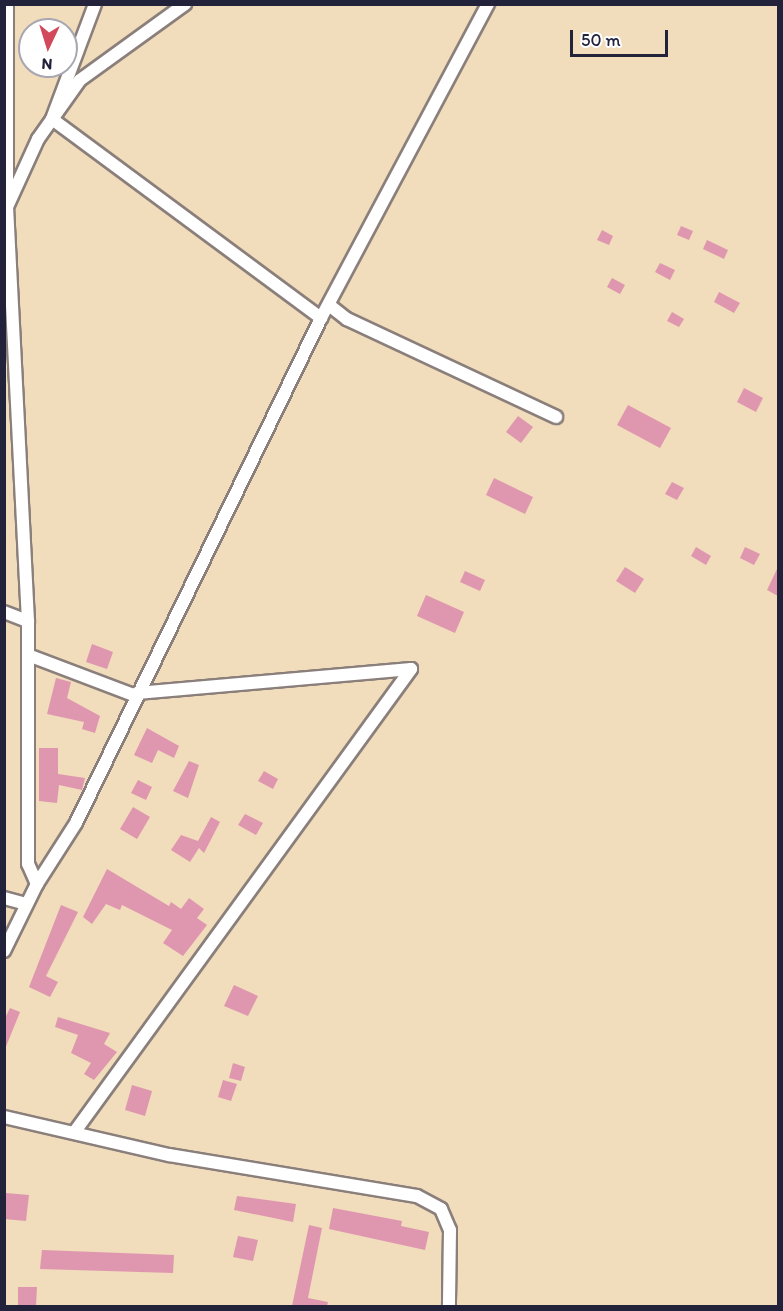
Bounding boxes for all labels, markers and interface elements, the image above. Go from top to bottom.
north arrow [18,18,78,78]
scale bar [573,18,670,56]
text: 50 m [581,29,621,51]
text: N [41,55,53,74]

